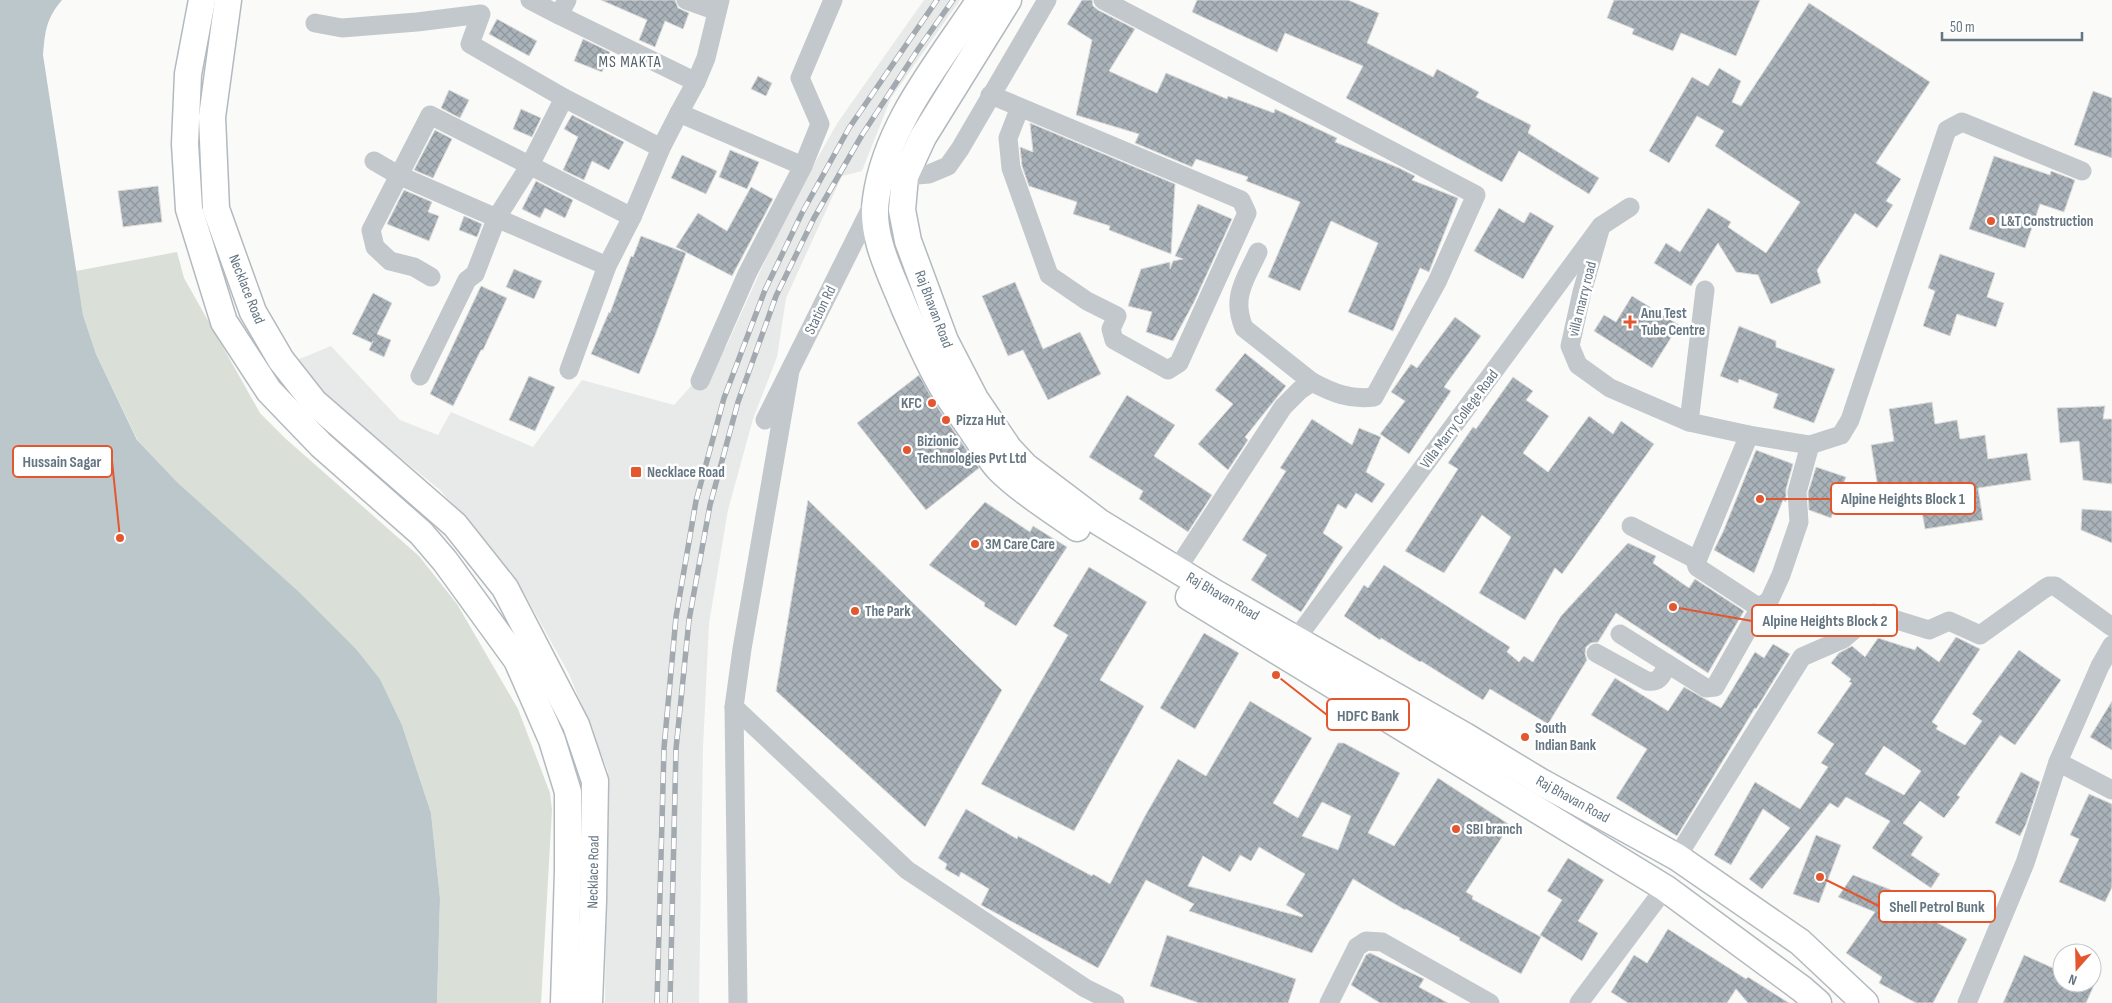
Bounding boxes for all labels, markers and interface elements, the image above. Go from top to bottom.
scale bar [1942,10,2082,42]
text: 50 m [1950,18,1975,37]
district label: MS MAKTA [598,53,662,72]
place label: L&T Construction [2001,212,2093,231]
marker: L&T Construction [1985,215,1997,227]
street label: Necklace Road [224,252,269,327]
street label: villa marry road [1564,259,1601,339]
street label: Raj Bhavan Road [910,268,957,351]
street label: Station Rd [800,283,840,338]
place label: Anu Test Tube Centre [1640,304,1705,340]
marker: Anu Test Tube Centre [1623,315,1637,329]
street label: Villa Marry College Road [1416,366,1503,473]
place label: KFC [901,394,922,413]
marker: KFC [926,397,938,409]
place label: Pizza Hut [956,411,1005,430]
marker: Pizza Hut [940,414,952,426]
place label: Bizionic Technologies Pvt Ltd [917,432,1026,468]
marker: Bizionic Technologies Pvt Ltd [901,444,913,456]
callout: Hussain Sagar [13,446,112,477]
text: Hussain Sagar [23,453,102,472]
place label: Necklace Road [647,463,725,482]
marker: Necklace Road [629,465,643,479]
callout: Alpine Heights Block 1 [1831,483,1975,514]
text: Alpine Heights Block 1 [1840,490,1966,509]
place label: 3M Care Care [985,535,1055,554]
marker: 3M Care Care [969,538,981,550]
street label: Raj Bhavan Road [1183,568,1263,625]
place label: The Park [865,602,911,621]
marker: The Park [849,605,861,617]
callout: Alpine Heights Block 2 [1752,605,1897,636]
text: Alpine Heights Block 2 [1762,612,1887,631]
callout: HDFC Bank [1327,699,1409,730]
text: HDFC Bank [1337,707,1399,726]
place label: South Indian Bank [1535,719,1597,755]
marker: South Indian Bank [1519,731,1531,743]
street label: Raj Bhavan Road [1533,771,1613,828]
place label: SBI branch [1466,820,1522,839]
marker: SBI branch [1450,823,1462,835]
street label: Necklace Road [583,835,604,909]
callout: Shell Petrol Bunk [1879,891,1995,922]
text: Shell Petrol Bunk [1889,898,1985,917]
north arrow [2052,943,2102,993]
text: N [2066,970,2079,989]

